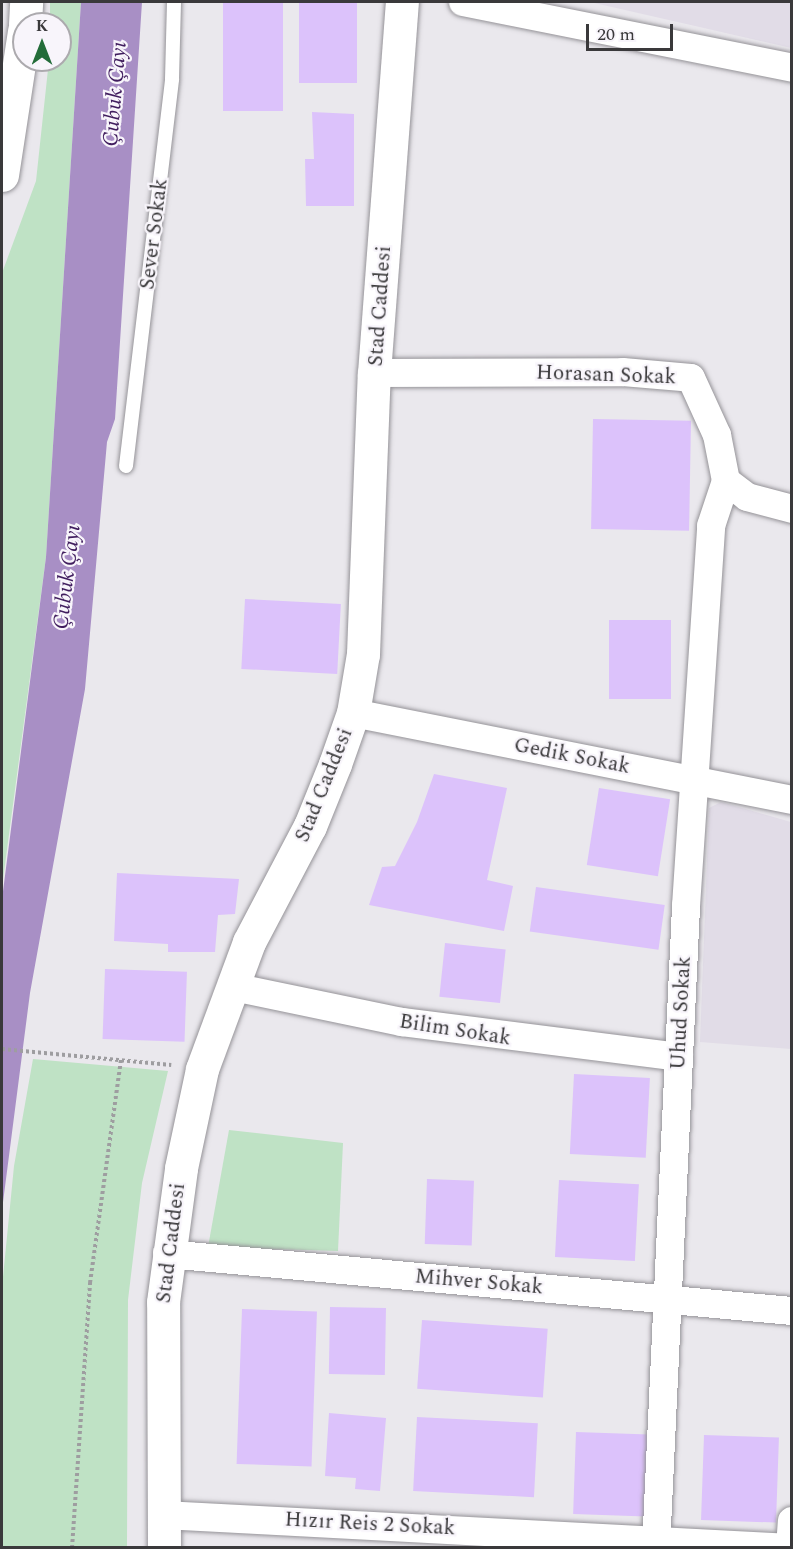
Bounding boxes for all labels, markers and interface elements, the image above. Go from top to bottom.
north arrow [12,12,72,72]
scale bar [589,12,676,50]
text: K [36,14,48,38]
text: 20 m [597,21,635,48]
water label: Çubuk Çayı [97,40,133,148]
street label: Sever Sokak [135,177,173,291]
street label: Stad Caddesi [363,245,397,367]
street label: Horasan Sokak [536,360,676,390]
water label: Çubuk Çayı [47,523,87,631]
street label: Stad Caddesi [290,724,358,846]
street label: Gedik Sokak [512,732,632,780]
street label: Uhud Sokak [665,955,697,1071]
street label: Bilim Sokak [397,1009,513,1051]
street label: Stad Caddesi [151,1181,191,1305]
street label: Mihver Sokak [414,1264,544,1300]
street label: Hızır Reis 2 Sokak [284,1507,456,1541]

